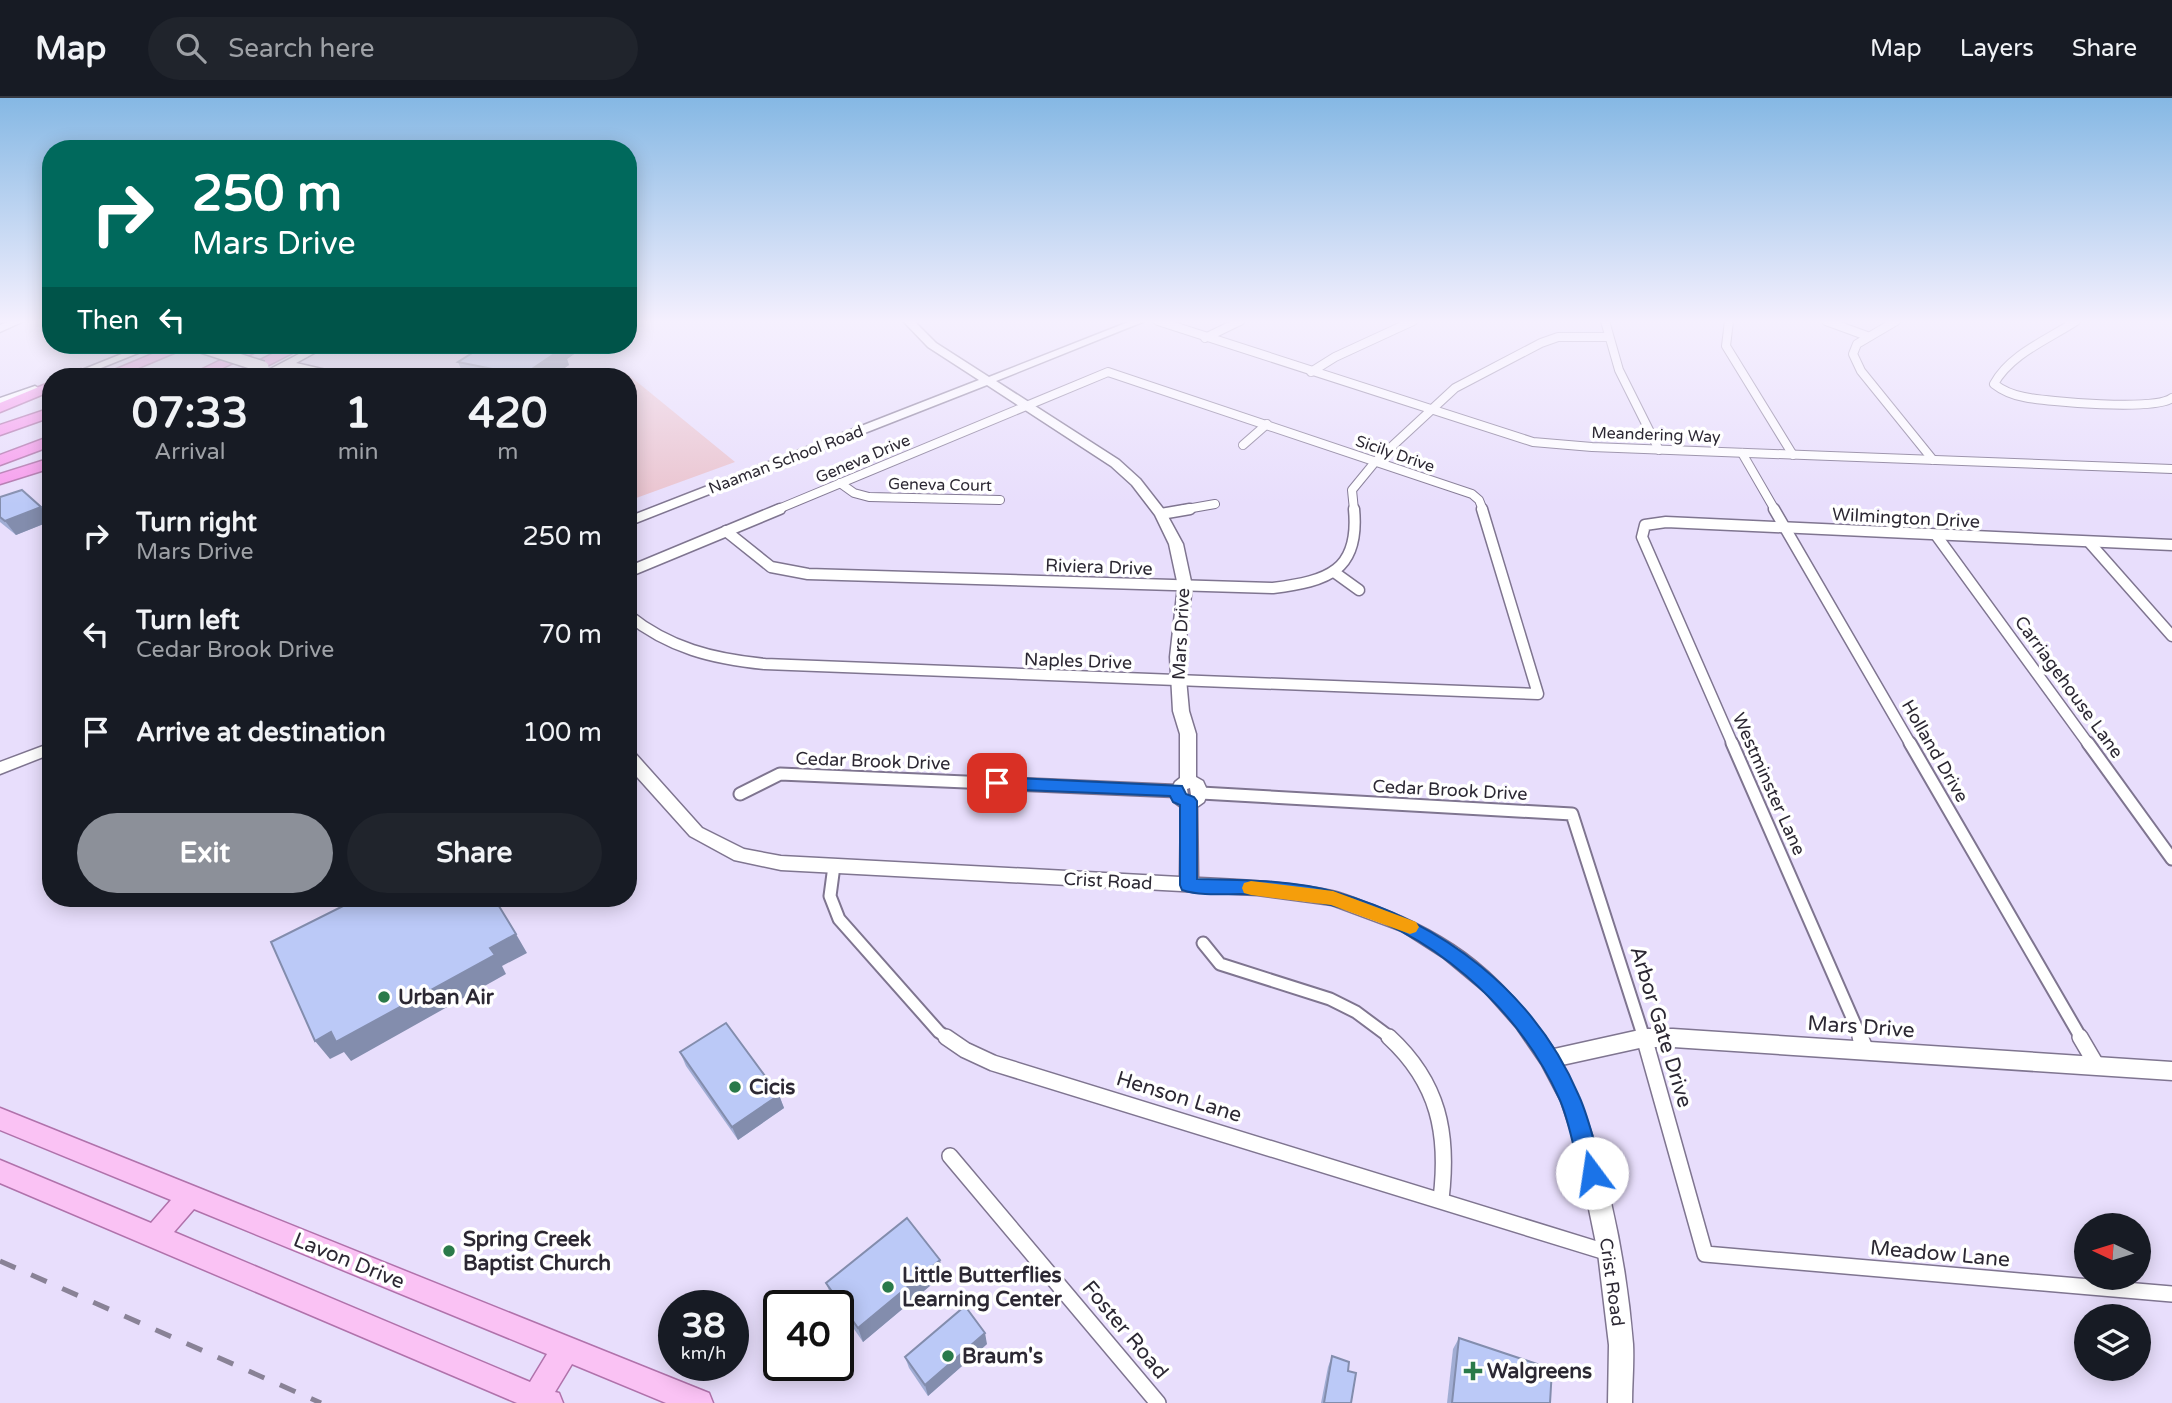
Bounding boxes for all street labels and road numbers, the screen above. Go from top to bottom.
street label: Naaman School Road [706,421,866,499]
street label: Meandering Way [1591,423,1721,447]
street label: Geneva Drive [813,430,913,488]
street label: Sicily Drive [1353,431,1437,477]
street label: Geneva Court [888,474,992,496]
street label: Wilmington Drive [1832,503,1980,533]
street label: Riviera Drive [1045,554,1153,580]
street label: Mars Drive [1168,587,1194,681]
street label: Carriagehouse Lane [2010,612,2128,762]
street label: Naples Drive [1024,648,1132,674]
street label: Holland Drive [1897,696,1973,806]
street label: Westminster Lane [1728,709,1810,859]
street label: Cedar Brook Drive [795,747,951,775]
street label: Cedar Brook Drive [1372,775,1528,805]
street label: Crist Road [1063,868,1153,894]
street label: Arbor Gate Drive [1625,943,1697,1111]
street label: Mars Drive [1807,1011,1916,1043]
street label: Henson Lane [1113,1066,1245,1128]
street label: Lavon Drive [290,1227,408,1295]
street label: Meadow Lane [1869,1235,2011,1273]
street label: Crist Road [1595,1236,1629,1328]
street label: Foster Road [1077,1276,1173,1384]

